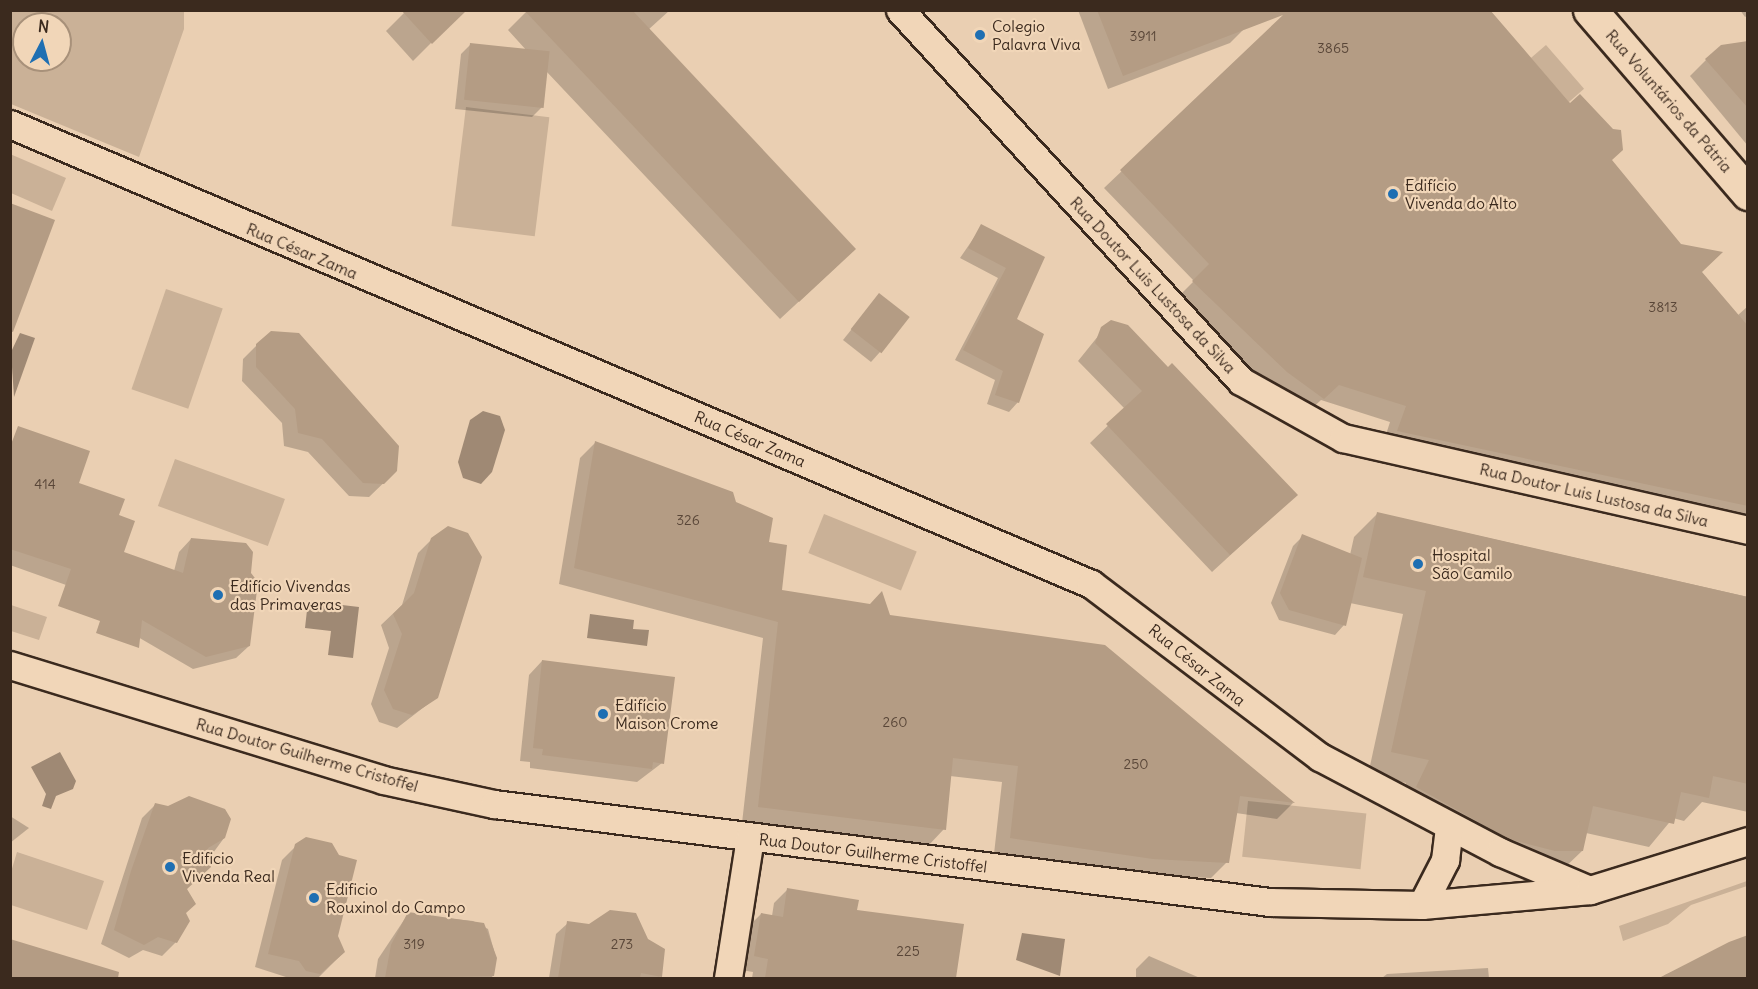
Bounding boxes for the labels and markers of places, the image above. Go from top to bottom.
place label: Colegio Palavra Viva [992,16,1081,54]
marker: Colegio Palavra Viva [973,28,987,42]
place label: Edifício Vivenda do Alto [1405,175,1517,213]
marker: Edifício Vivenda do Alto [1386,187,1400,201]
place label: Hospital São Camilo [1432,545,1512,583]
marker: Hospital São Camilo [1409,555,1427,573]
place label: Edifício Vivendas das Primaveras [230,576,351,614]
marker: Edifício Vivendas das Primaveras [211,588,225,602]
place label: Edifício Maison Crome [615,695,718,733]
marker: Edifício Maison Crome [596,707,610,721]
place label: Edificio Vivenda Real [182,848,275,886]
marker: Edificio Vivenda Real [163,860,177,874]
place label: Edificio Rouxinol do Campo [326,879,465,917]
marker: Edificio Rouxinol do Campo [307,891,321,905]

